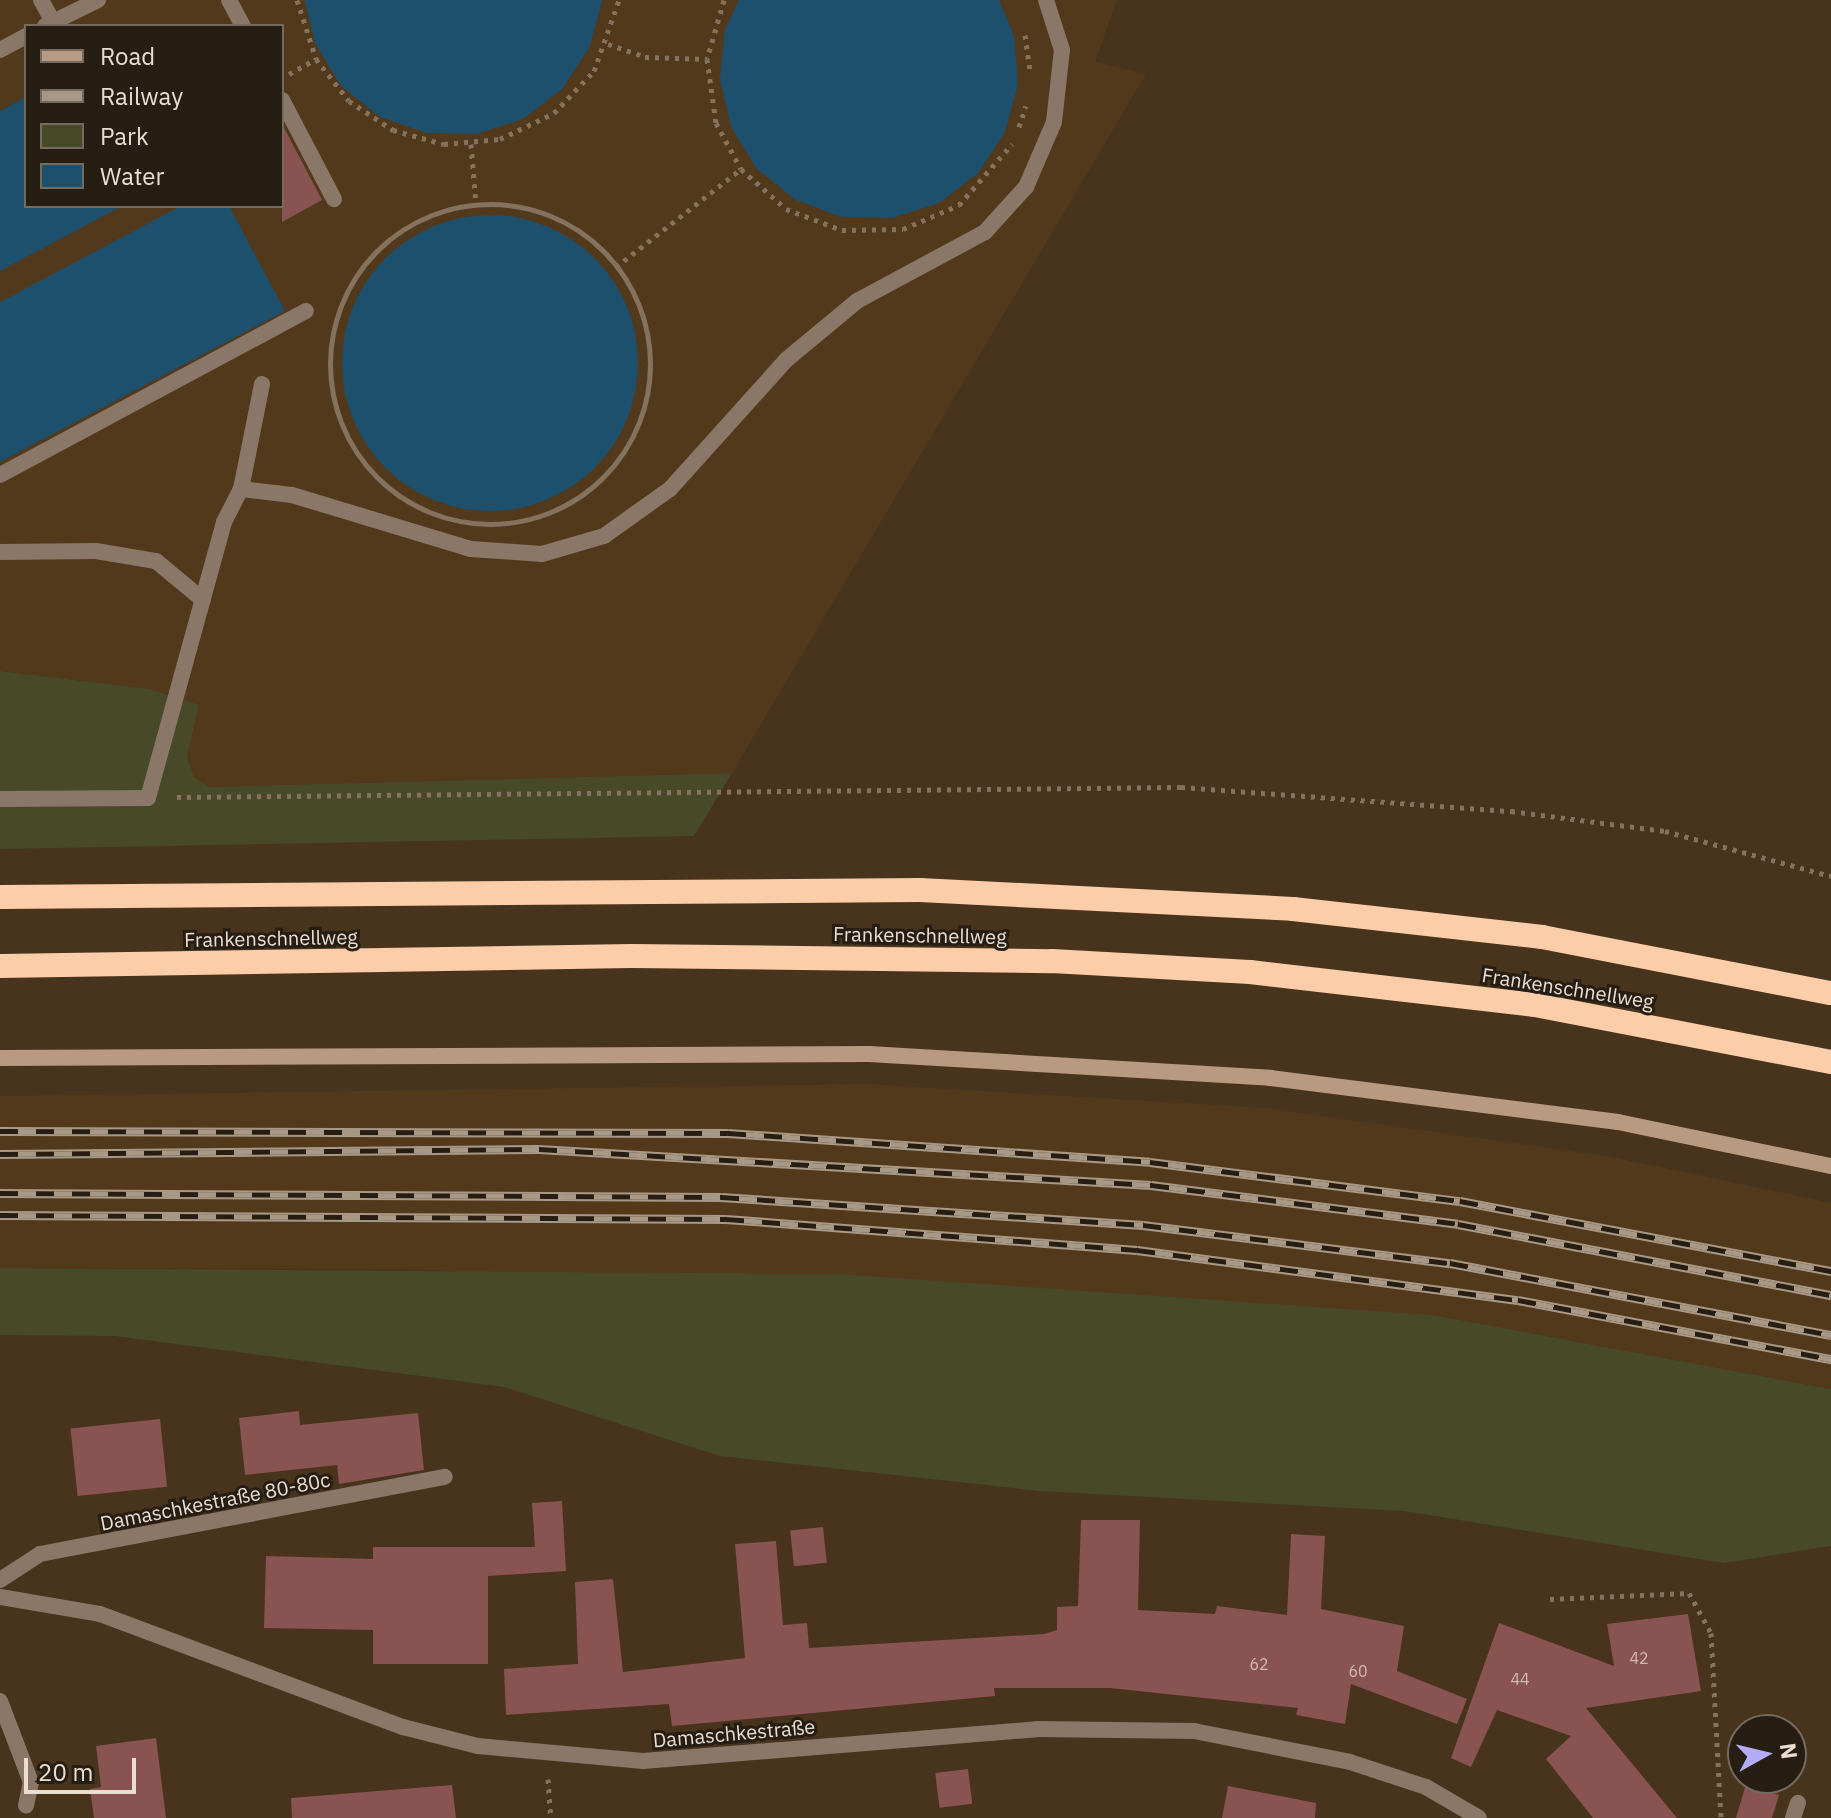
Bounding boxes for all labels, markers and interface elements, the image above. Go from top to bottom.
legend [24,24,284,208]
text: Road [100,40,155,72]
text: Railway [100,80,183,112]
text: Park [100,120,149,152]
text: Water [100,160,164,192]
street label: Frankenschnellweg [833,921,1007,949]
street label: Frankenschnellweg [184,924,358,952]
street label: Frankenschnellweg [1480,963,1656,1013]
street label: Damaschkestraße 80-80c [98,1467,332,1535]
house number: 42 [1629,1648,1649,1668]
house number: 62 [1249,1654,1269,1674]
house number: 60 [1348,1661,1368,1681]
house number: 44 [1510,1669,1530,1689]
street label: Damaschkestraße [652,1714,816,1752]
north arrow [1727,1714,1807,1794]
text: N [1774,1741,1805,1761]
scale bar [28,1742,140,1792]
text: 20 m [38,1756,93,1788]

